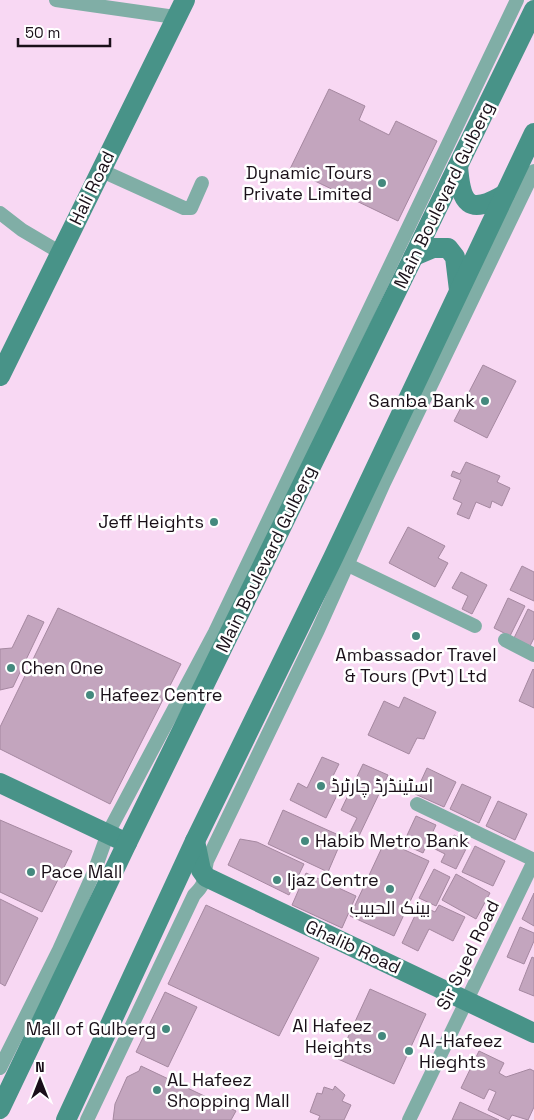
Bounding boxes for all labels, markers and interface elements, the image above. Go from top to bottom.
scale bar [18,15,110,47]
text: 50 m [25,23,60,42]
street label: Main Boulevard Gulberg [388,98,499,292]
street label: Hali Road [64,147,119,229]
place label: Dynamic Tours Private Limited [243,161,372,205]
marker: Dynamic Tours Private Limited [376,177,388,189]
place label: Samba Bank [369,389,475,412]
marker: Samba Bank [479,395,491,407]
street label: Main Boulevard Gulberg [210,462,321,656]
place label: Jeff Heights [98,510,204,533]
marker: Jeff Heights [208,516,220,528]
marker: Ambassador Travel & Tours (Pvt) Ltd [410,630,422,642]
place label: Ambassador Travel & Tours (Pvt) Ltd [335,643,497,687]
place label: Chen One [21,656,104,679]
marker: Chen One [5,662,17,674]
place label: Hafeez Centre [100,683,223,706]
marker: Hafeez Centre [84,689,96,701]
place label: اسٹینڈرڈ چارٹرڈ [331,774,433,798]
marker: اسٹینڈرڈ چارٹرڈ [315,780,327,792]
place label: Habib Metro Bank [315,829,469,852]
marker: Habib Metro Bank [299,835,311,847]
place label: Pace Mall [41,860,123,883]
marker: Pace Mall [25,866,37,878]
place label: Ijaz Centre [287,868,379,891]
marker: Ijaz Centre [271,874,283,886]
marker: بينک الحبيب [384,883,396,895]
place label: بينک الحبيب [350,896,430,919]
street label: Sir Syed Road [431,896,504,1014]
street label: Ghalib Road [302,914,405,979]
place label: Al Hafeez Heights [292,1014,372,1058]
place label: Mall of Gulberg [26,1017,156,1040]
marker: Mall of Gulberg [160,1023,172,1035]
place label: Al-Hafeez Hieghts [419,1029,502,1073]
marker: Al Hafeez Heights [376,1030,388,1042]
marker: Al-Hafeez Hieghts [403,1045,415,1057]
north arrow [15,1055,65,1105]
text: N [35,1058,45,1076]
place label: AL Hafeez Shopping Mall [167,1068,290,1112]
marker: AL Hafeez Shopping Mall [151,1084,163,1096]

